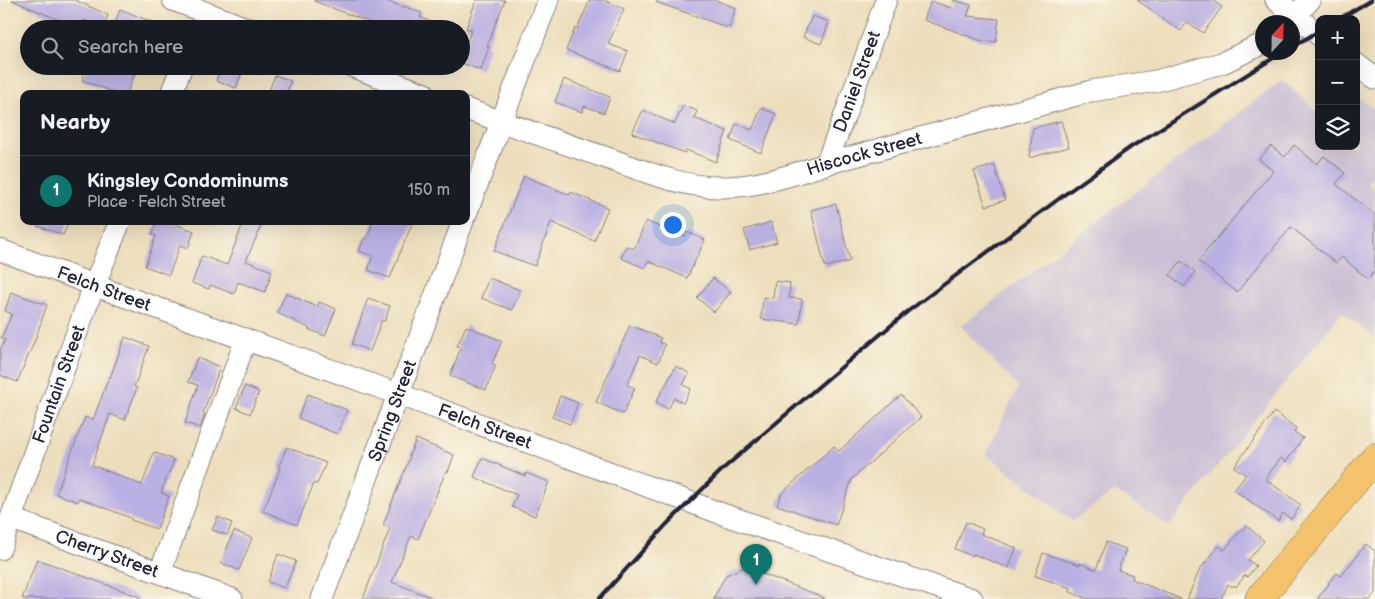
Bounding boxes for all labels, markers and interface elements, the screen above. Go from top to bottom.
north arrow [1255,15,1300,60]
map controls [1315,15,1360,150]
button: + [1315,15,1360,60]
search box [20,20,470,75]
street label: Daniel Street [829,28,885,135]
icon: search [38,34,66,62]
text: Search here [78,36,183,59]
button: − [1315,60,1360,105]
button: layers [1315,105,1360,150]
text: Nearby [40,110,110,135]
street label: Hiscock Street [804,128,924,180]
text: Kingsley Condominums [87,170,288,193]
text: 1 [53,181,59,200]
text: 150 m [408,181,450,200]
text: Place · Felch Street [87,193,225,212]
your location [660,212,686,238]
street label: Felch Street [54,262,154,316]
street label: Fountain Street [28,322,89,446]
street label: Spring Street [364,357,421,464]
street label: Felch Street [435,399,535,453]
street label: Cherry Street [52,525,162,582]
pin: 1 [740,544,772,585]

